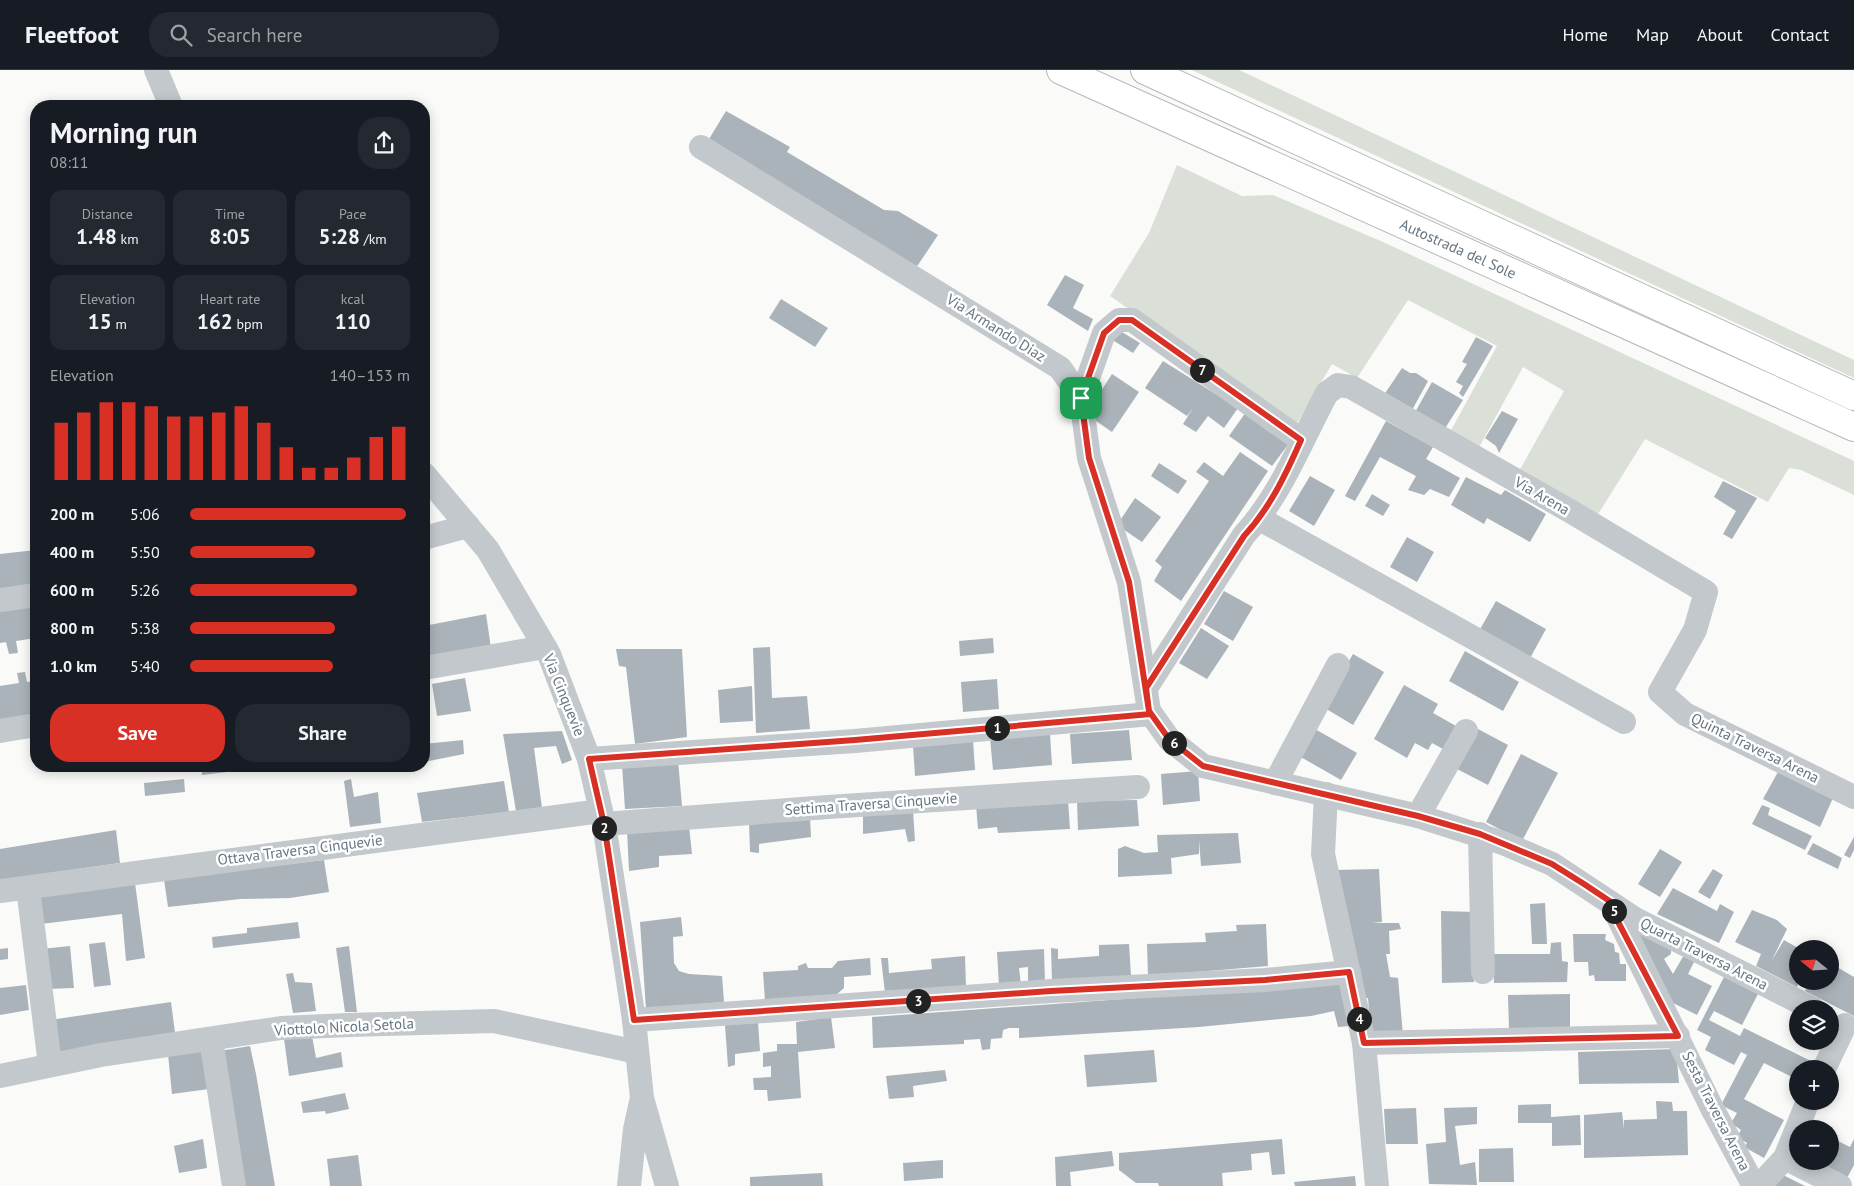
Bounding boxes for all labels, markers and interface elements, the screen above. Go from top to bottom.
search box [149,12,499,57]
text: Fleetfoot [25,19,119,50]
icon: search [167,21,195,49]
text: Search here [207,23,302,47]
text: Home [1562,23,1608,46]
text: Map [1636,23,1669,46]
text: About [1697,23,1743,46]
text: Contact [1771,23,1829,46]
text: Morning run [50,114,198,151]
button: share [358,117,410,169]
text: 08:11 [50,152,88,172]
text: Distance [82,205,133,223]
text: Time [215,205,245,223]
text: Pace [339,205,366,223]
street label: Autostrada del Sole [1397,214,1519,283]
text: 1.48 [76,223,117,250]
text: 8:05 [209,223,251,250]
text: 5:28 [319,223,360,250]
text: km [117,230,139,248]
text: /km [360,230,387,248]
street label: Via Armando Diaz [942,289,1049,366]
text: Elevation [79,290,135,308]
text: Heart rate [200,290,260,308]
text: kcal [341,290,365,308]
text: 15 [88,308,112,335]
text: 162 [197,308,233,335]
text: 110 [335,308,371,335]
text: m [112,315,127,333]
text: bpm [233,315,263,333]
pin: 7 [1190,358,1214,382]
text: 7 [1199,361,1206,379]
text: Elevation [50,365,114,385]
text: 140–153 m [330,365,410,385]
pin [1060,377,1102,419]
icon: arrive [1067,384,1095,412]
street label: Via Arena [1510,472,1573,519]
text: 200 m [50,504,94,524]
text: 5:06 [130,504,160,524]
text: 400 m [50,542,94,562]
text: 5:50 [130,542,160,562]
text: 600 m [50,580,94,600]
text: 5:26 [130,580,160,600]
text: 800 m [50,618,94,638]
text: 5:38 [130,618,160,638]
street label: Via Cinquevie [539,650,590,739]
text: 1.0 km [50,656,97,676]
text: 5:40 [130,656,160,676]
button: Save [50,704,225,762]
button: Share [235,704,410,762]
street label: Quinta Traversa Arena [1688,708,1822,787]
pin: 1 [984,716,1010,740]
text: 1 [994,719,1001,737]
pin: 6 [1162,730,1186,756]
text: 6 [1171,734,1178,752]
street label: Settima Traversa Cinquevie [784,788,958,819]
pin: 2 [592,816,616,840]
text: 2 [601,819,608,837]
street label: Ottava Traversa Cinquevie [216,830,383,869]
pin: 5 [1602,898,1626,924]
text: 5 [1611,902,1618,920]
street label: Quarta Traversa Arena [1637,913,1771,994]
north arrow [1789,940,1839,990]
map controls [1789,940,1839,1170]
pin: 3 [906,988,930,1014]
text: 3 [915,992,922,1010]
button: layers [1789,1000,1839,1050]
pin: 4 [1346,1006,1372,1032]
text: 4 [1356,1010,1363,1028]
street label: Viottolo Nicola Setola [273,1013,414,1040]
street label: Sesta Traversa Arena [1678,1048,1755,1174]
button: + [1789,1060,1839,1110]
button: − [1789,1120,1839,1170]

